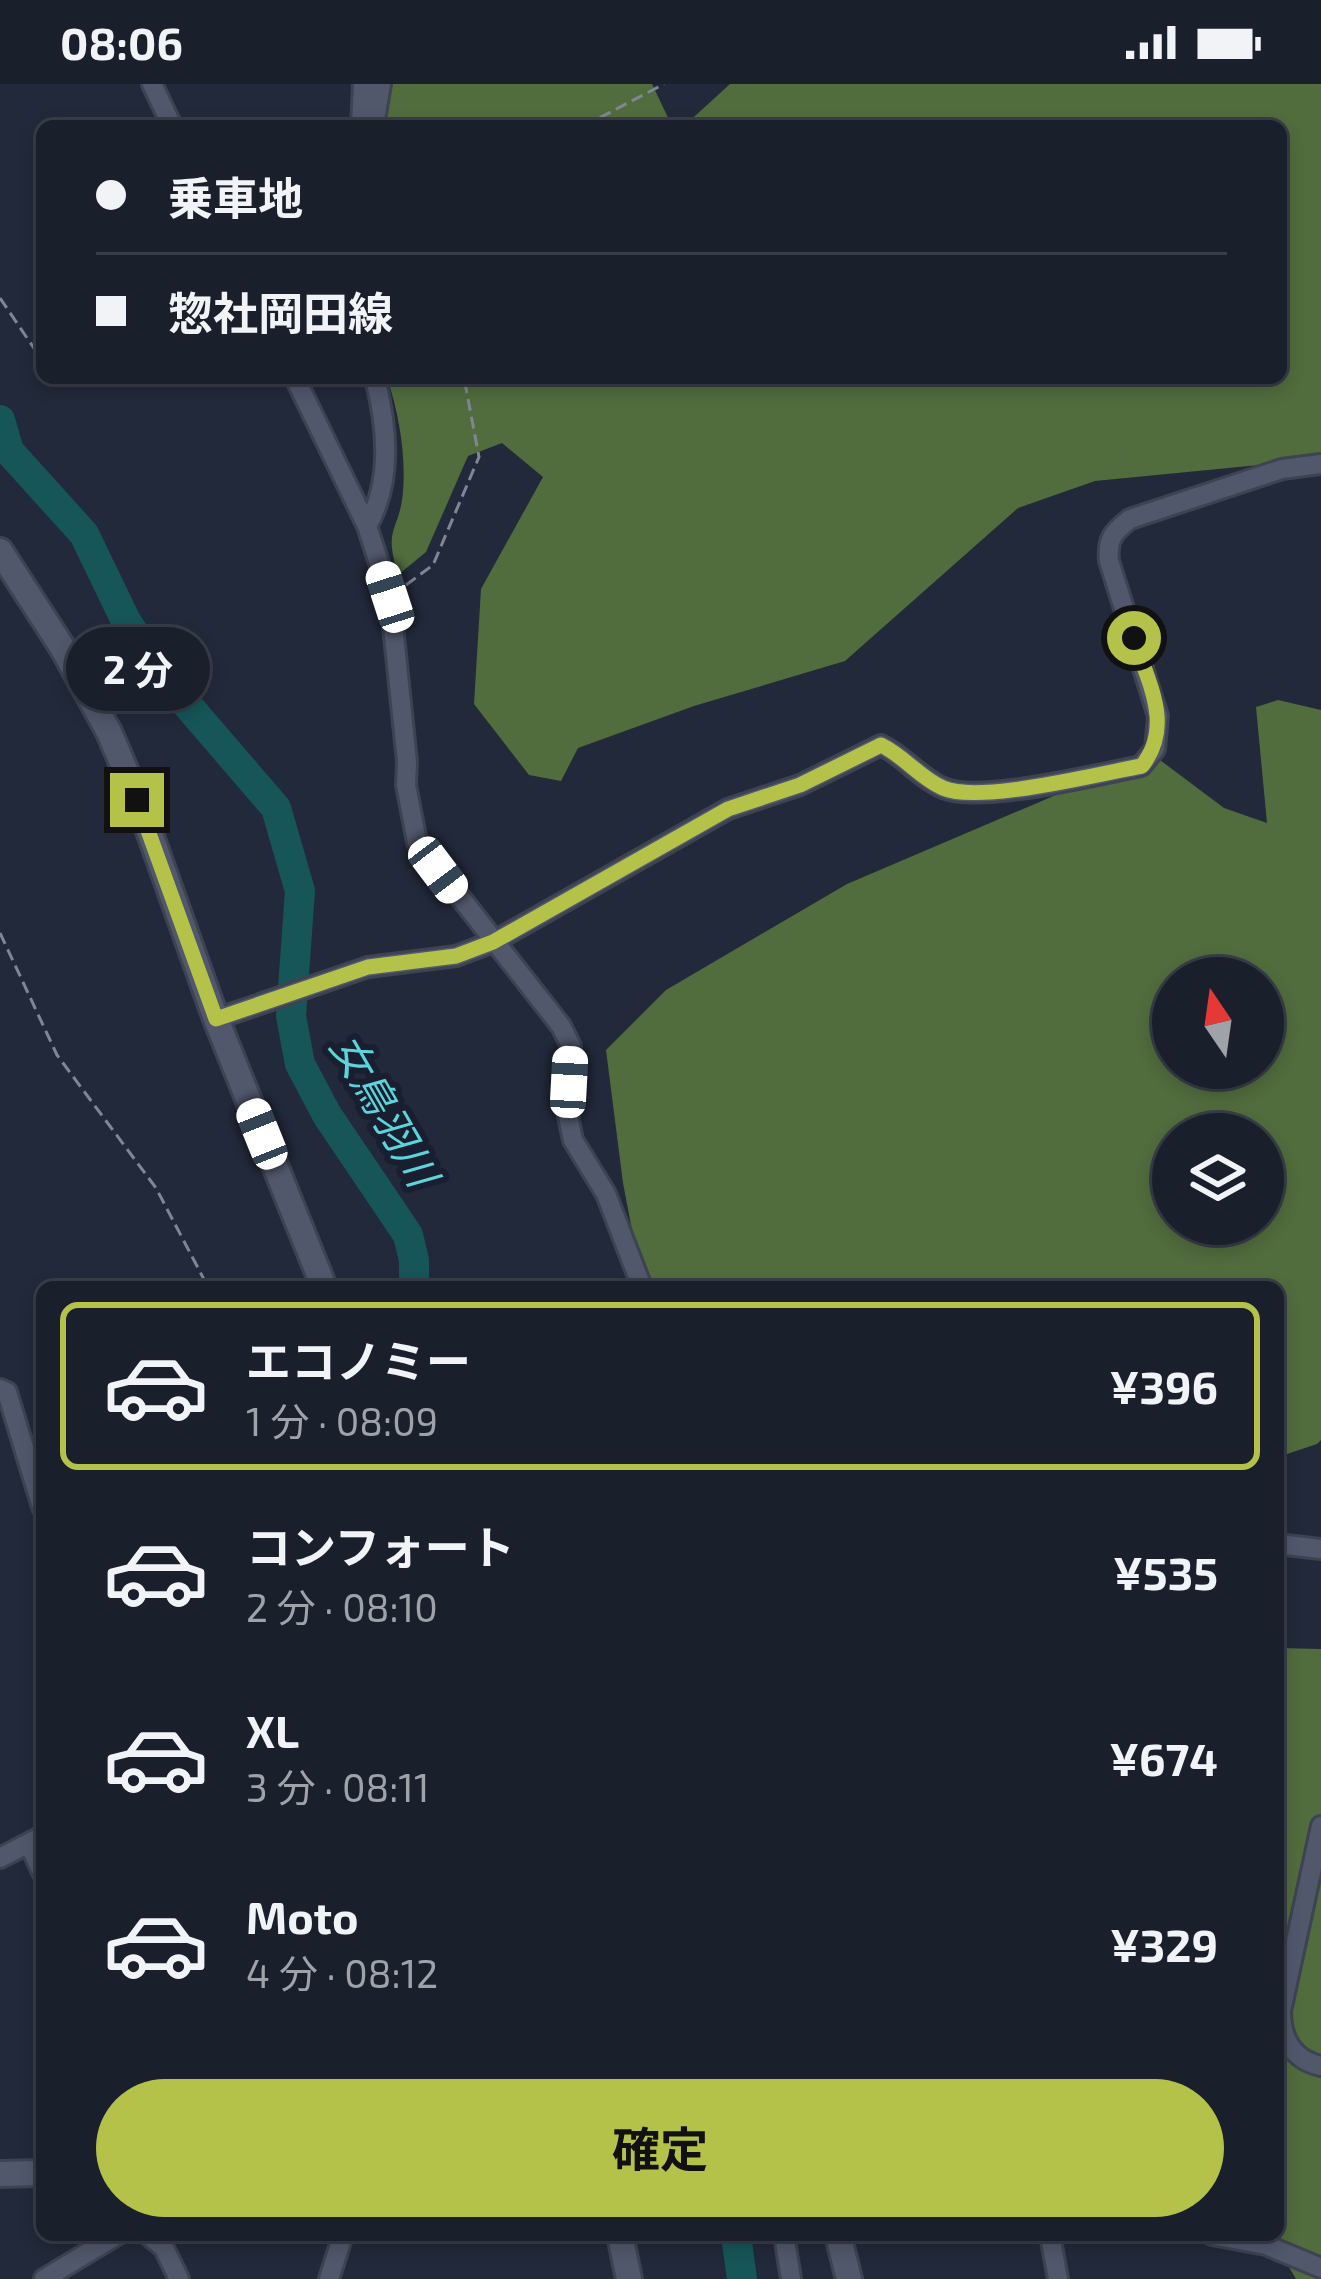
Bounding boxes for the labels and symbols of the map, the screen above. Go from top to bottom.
car [362,557,418,637]
route start [1107,611,1161,665]
callout: 2 分 [65,626,209,710]
route end [110,773,164,827]
car [402,830,474,910]
north arrow [1152,957,1284,1089]
water label: 女鳥羽川 [322,1024,451,1198]
car [549,1045,589,1119]
car [232,1094,292,1174]

